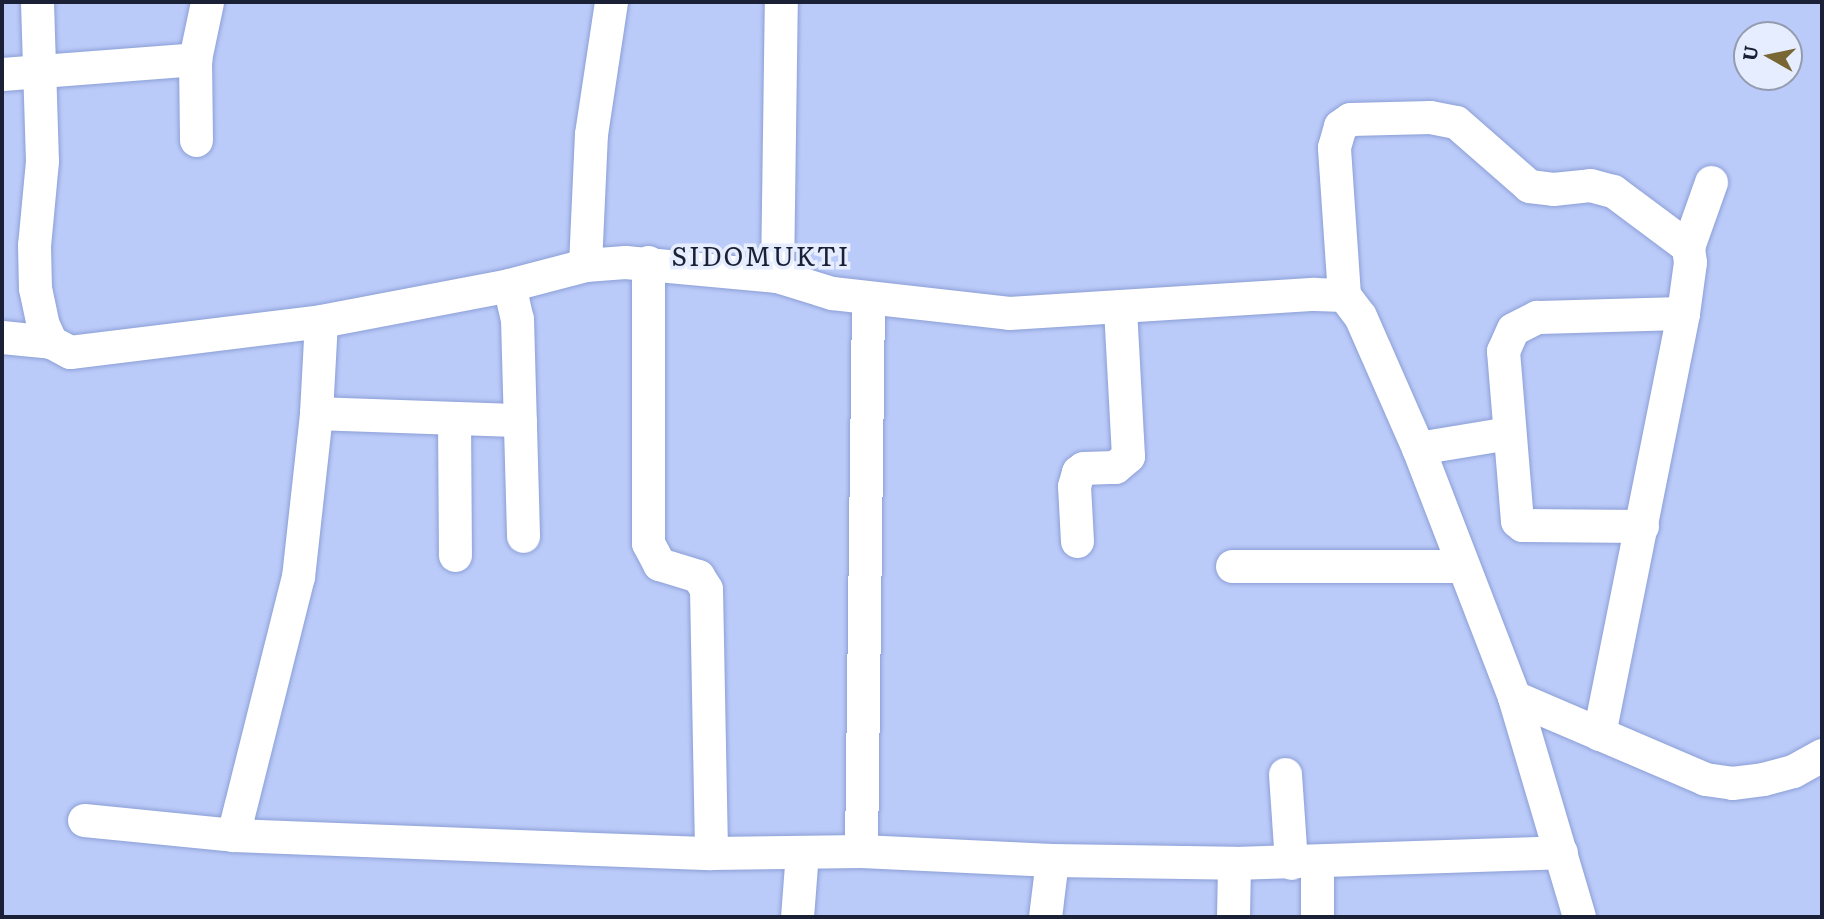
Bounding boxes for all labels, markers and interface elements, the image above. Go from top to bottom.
north arrow [1733,21,1803,91]
text: U [1734,43,1764,63]
district label: SIDOMUKTI [673,239,849,271]

